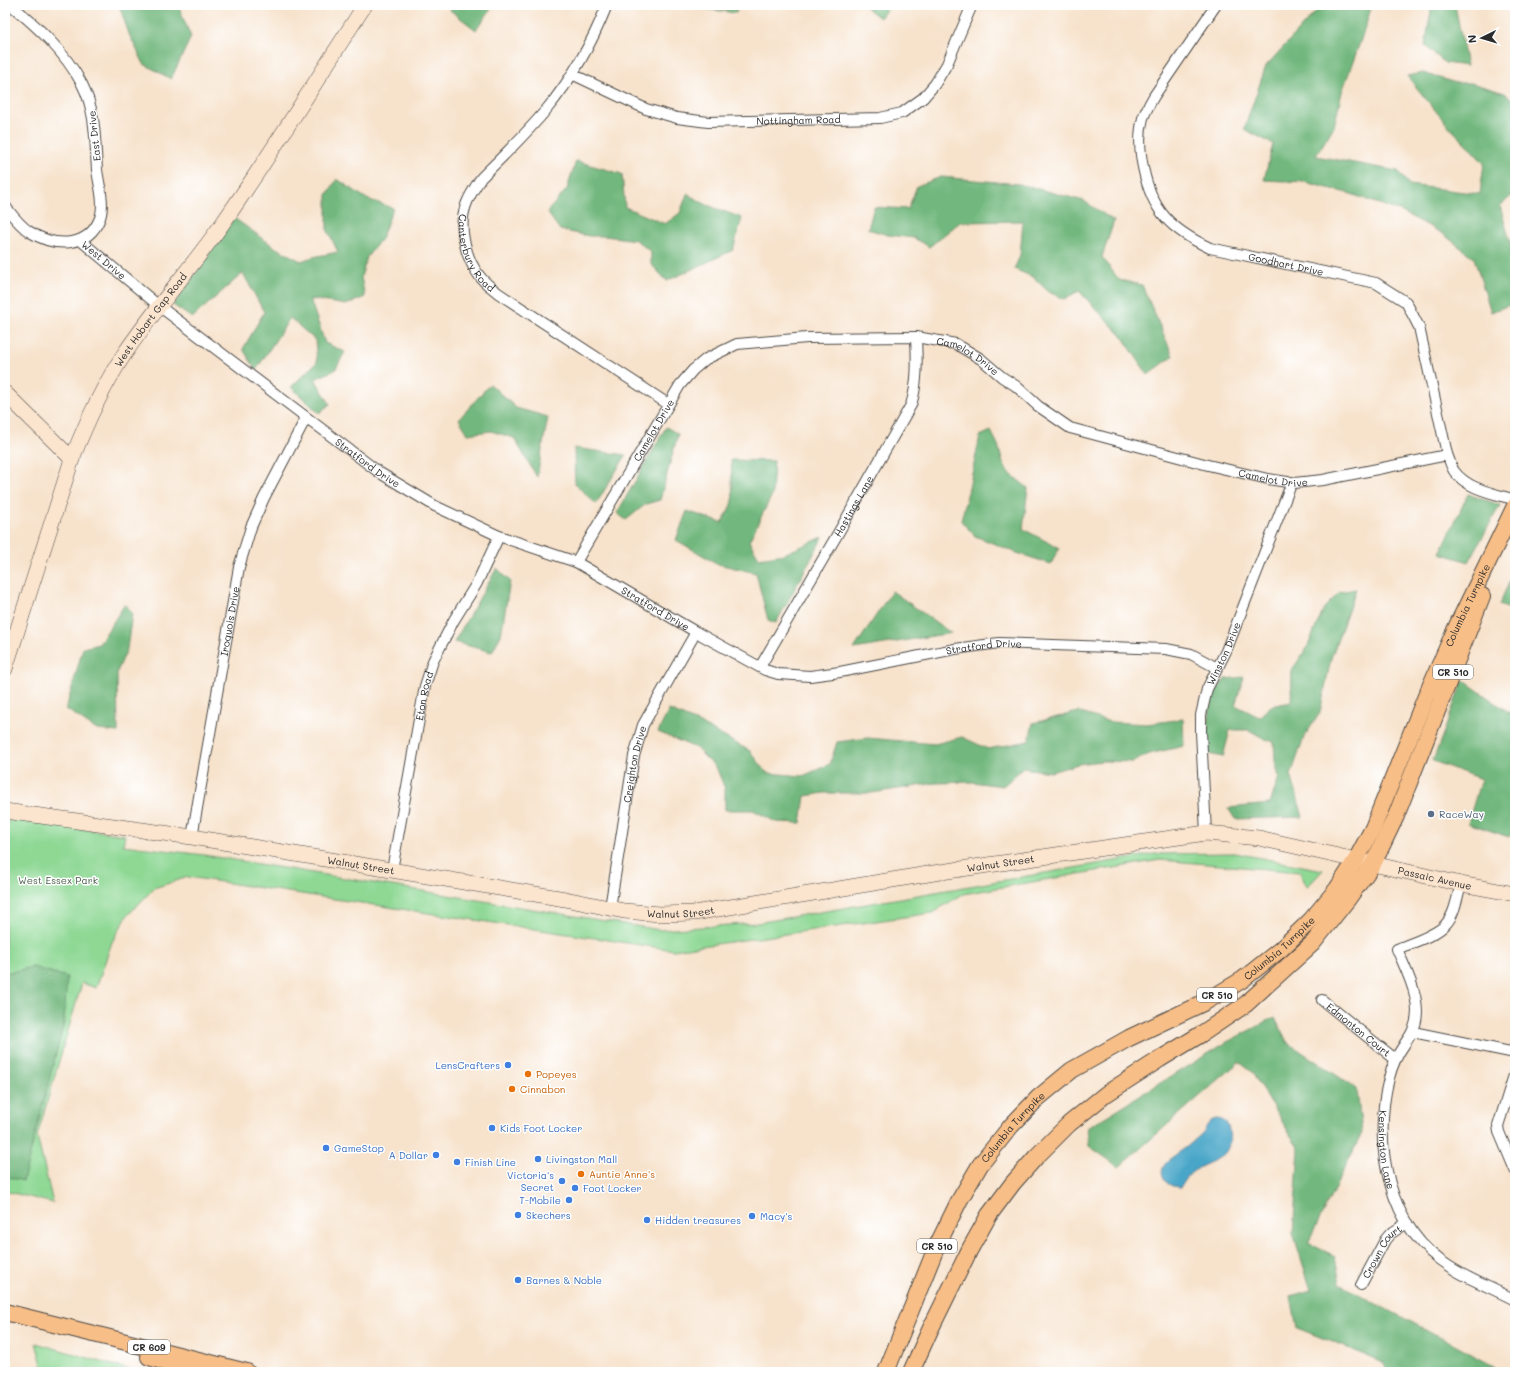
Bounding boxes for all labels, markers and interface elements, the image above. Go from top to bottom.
north arrow [1462,18,1502,58]
text: N [1464,34,1479,44]
street label: East Drive [84,110,104,162]
street label: Nottingham Road [756,112,841,128]
street label: Canterbury Road [456,213,498,295]
street label: West Drive [79,237,129,283]
street label: Goodhart Drive [1247,249,1325,279]
street label: West Hobart Gap Road [111,270,190,369]
street label: Camelot Drive [936,334,1002,378]
street label: Camelot Drive [630,396,677,464]
street label: Stratford Drive [333,435,403,491]
street label: Camelot Drive [1237,465,1308,490]
street label: Hastings Lane [830,473,876,539]
street label: Columbia Turnpike [1442,561,1493,649]
street label: Stratford Drive [619,583,692,634]
street label: Iroquois Drive [217,585,243,657]
street label: Winston Drive [1203,620,1244,687]
street label: Stratford Drive [945,636,1022,658]
road number: CR 510 [1433,665,1473,679]
street label: Eton Road [412,670,436,722]
street label: Creighton Drive [620,724,649,804]
place label: RaceWay [1439,807,1484,821]
marker: RaceWay [1426,809,1436,819]
street label: Walnut Street [966,851,1035,875]
street label: Walnut Street [326,853,396,878]
street label: Passaic Avenue [1397,863,1473,893]
park label: West Essex Park [18,873,98,887]
street label: Walnut Street [646,903,716,921]
street label: Columbia Turnpike [1241,913,1318,983]
road number: CR 510 [1197,988,1237,1002]
street label: Edmonton Court [1324,999,1394,1060]
place label: LensCrafters [435,1058,500,1072]
marker: LensCrafters [503,1060,513,1070]
place label: Popeyes [536,1067,577,1081]
marker: Popeyes [523,1069,533,1079]
place label: Cinnabon [520,1082,565,1096]
marker: Cinnabon [507,1084,517,1094]
street label: Columbia Turnpike [978,1088,1048,1165]
street label: Kensington Lane [1376,1110,1398,1191]
place label: Kids Foot Locker [500,1121,582,1135]
marker: Kids Foot Locker [487,1123,497,1133]
place label: GameStop [334,1141,384,1155]
marker: GameStop [321,1143,331,1153]
place label: A Dollar [389,1148,428,1162]
marker: A Dollar [431,1150,441,1160]
place label: Livingston Mall [546,1152,617,1166]
marker: Livingston Mall [533,1154,543,1164]
place label: Finish Line [465,1155,516,1169]
marker: Finish Line [452,1157,462,1167]
place label: Auntie Anne's [589,1167,655,1181]
place label: Victoria's Secret [507,1168,554,1194]
marker: Auntie Anne's [576,1169,586,1179]
marker: Victoria's Secret [557,1176,567,1186]
place label: Foot Locker [583,1181,642,1195]
marker: Foot Locker [570,1183,580,1193]
place label: T-Mobile [519,1193,561,1207]
marker: T-Mobile [564,1195,574,1205]
place label: Skechers [526,1208,571,1222]
place label: Macy's [760,1209,793,1223]
marker: Skechers [513,1210,523,1220]
marker: Macy's [747,1211,757,1221]
place label: Hidden treasures [655,1213,741,1227]
marker: Hidden treasures [642,1215,652,1225]
street label: Crown Court [1359,1221,1404,1281]
road number: CR 510 [917,1239,957,1253]
place label: Barnes & Noble [526,1273,602,1287]
marker: Barnes & Noble [513,1275,523,1285]
road number: CR 609 [128,1340,170,1354]

